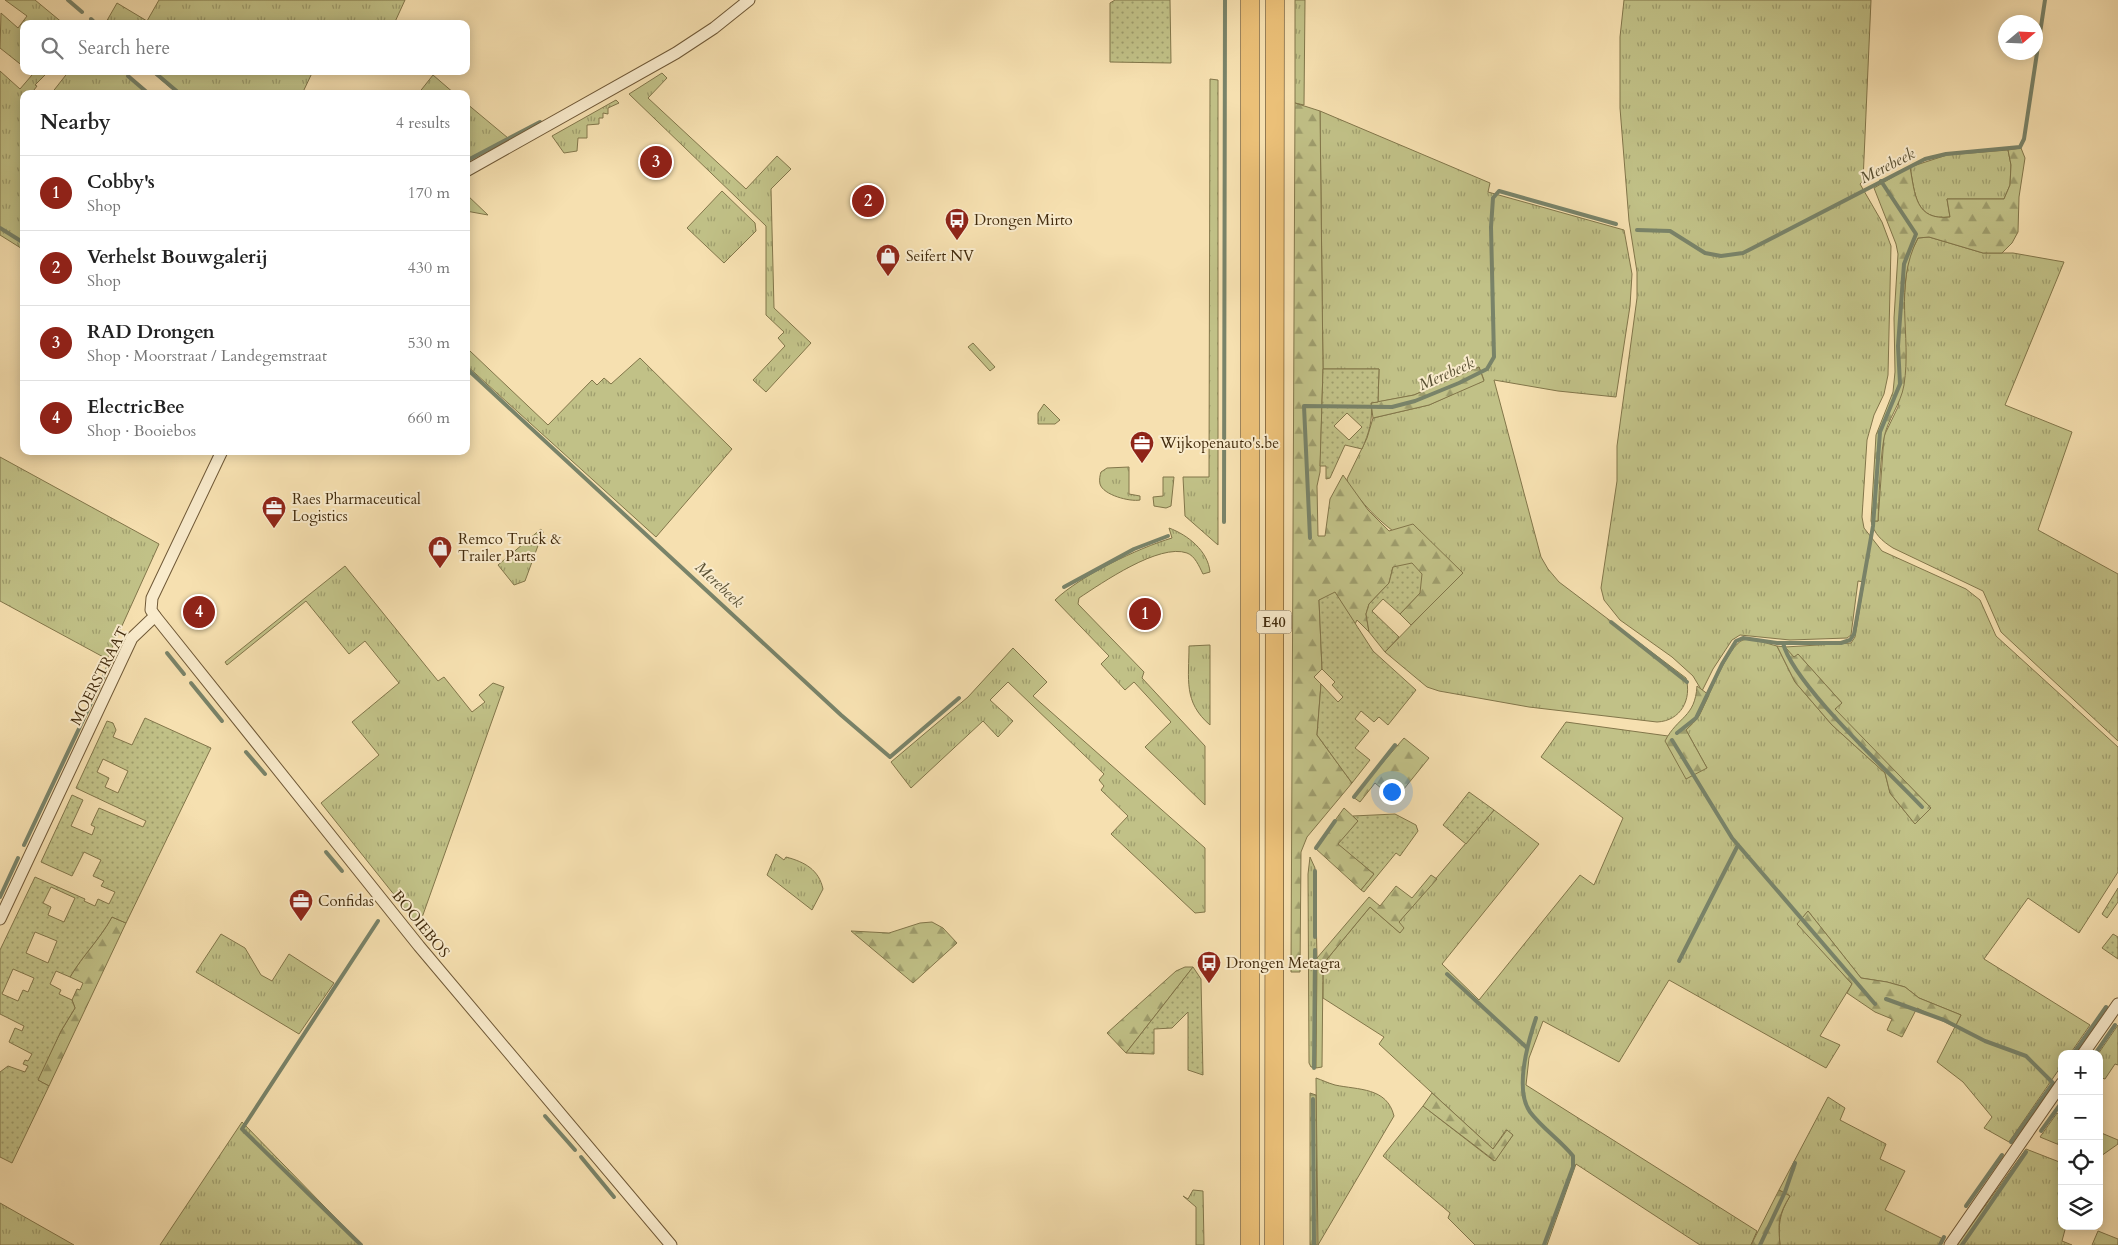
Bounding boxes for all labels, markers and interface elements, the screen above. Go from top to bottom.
north arrow [1998,15,2043,60]
search box [20,20,470,75]
icon: search [38,34,66,62]
text: Search here [78,35,170,61]
text: Nearby [40,108,111,137]
text: 4 results [396,112,450,134]
pin: 3 [640,143,672,181]
water label: Merebeek [1856,143,1919,189]
text: Cobby's [87,169,155,195]
text: 1 [52,182,60,204]
text: 170 m [408,182,450,204]
pin: 2 [852,182,884,220]
text: Shop [87,195,121,217]
bus stop icon: Drongen Mirto [944,207,970,241]
place label: Drongen Mirto [974,210,1073,230]
shop icon: Seifert NV [875,243,901,277]
text: Verhelst Bouwgalerij [87,244,268,270]
place label: Seifert NV [906,246,974,266]
text: 2 [52,257,60,279]
text: 430 m [408,257,450,279]
text: Shop [87,270,121,292]
text: RAD Drongen [87,319,215,345]
text: 3 [52,332,60,354]
text: 530 m [408,332,450,354]
text: Shop · Moorstraat / Landegemstraat [87,345,327,367]
water label: Merebeek [1415,352,1478,396]
text: ElectricBee [87,394,185,420]
text: 4 [52,407,60,429]
text: 660 m [408,407,450,429]
text: Shop · Booiebos [87,420,196,442]
office icon: Wijkopenauto's.be [1129,430,1155,464]
place label: Wijkopenauto's.be [1159,433,1279,453]
place label: Raes Pharmaceutical Logistics [292,489,421,526]
office icon: Raes Pharmaceutical Logistics [261,495,287,529]
place label: Remco Truck & Trailer Parts [458,529,562,566]
shop icon: Remco Truck & Trailer Parts [427,535,453,569]
water label: Merebeek [690,557,749,613]
pin: 4 [183,593,215,631]
pin: 1 [1129,595,1161,633]
road number: E40 [1256,610,1292,634]
street label: MOERSTRAAT [66,623,132,729]
your location [1379,779,1405,805]
street label: BOOIEBOS [388,886,454,962]
office icon: Confidas [288,888,314,922]
place label: Confidas [318,891,374,911]
bus stop icon: Drongen Metagra [1196,950,1222,984]
place label: Drongen Metagra [1226,953,1341,973]
map controls [2058,1050,2103,1230]
button: + [2058,1050,2103,1095]
button: − [2058,1095,2103,1140]
button: locate [2058,1140,2103,1185]
button: layers [2058,1185,2103,1230]

